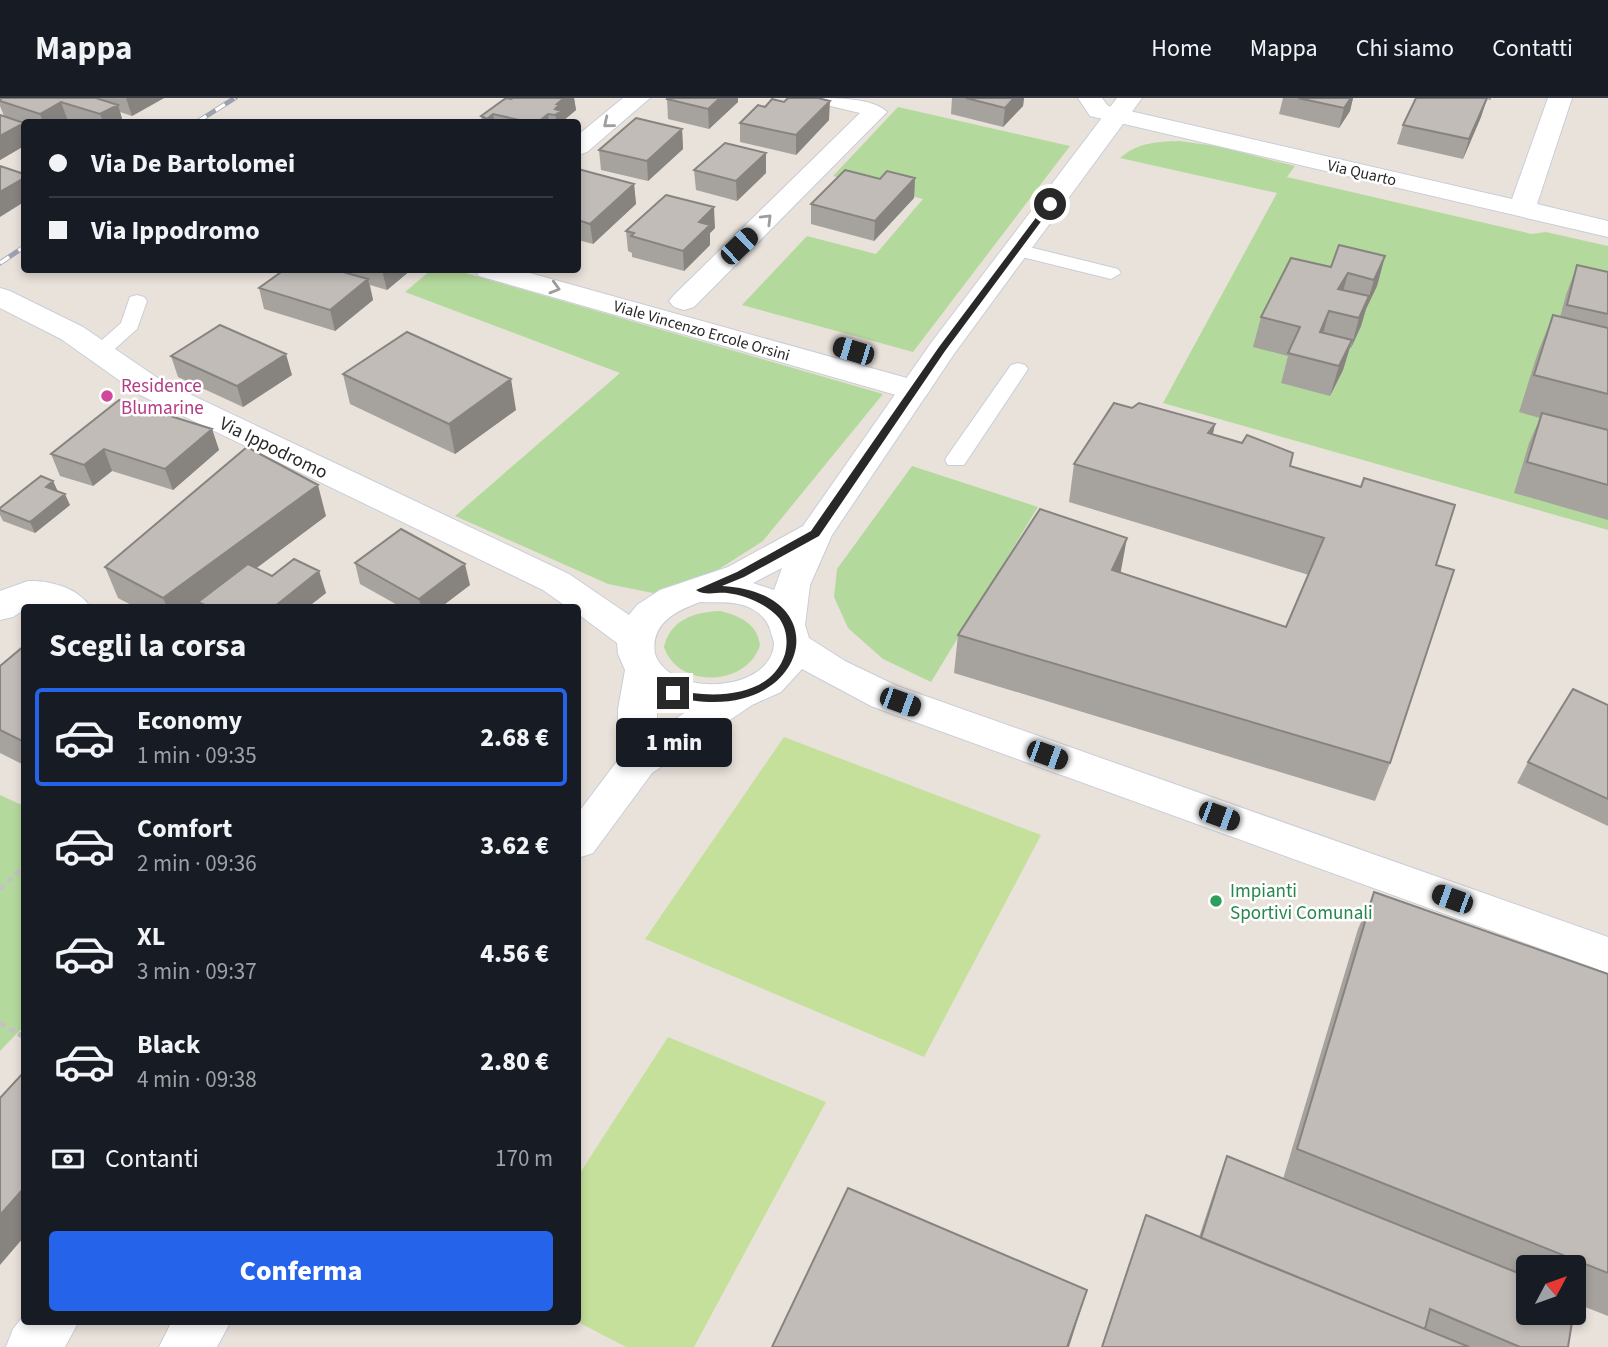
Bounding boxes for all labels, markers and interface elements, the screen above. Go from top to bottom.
text: Mappa [35,25,132,72]
text: Home [1151,31,1212,66]
text: Mappa [1250,31,1318,66]
text: Chi siamo [1356,31,1454,66]
text: Contatti [1492,31,1573,66]
one-way arrow [603,114,615,127]
text: Via De Bartolomei [91,145,295,182]
street label: Via Quarto [1325,154,1398,192]
route start [1034,188,1066,220]
text: Via Ippodromo [91,212,260,249]
one-way arrow [759,214,772,227]
car [717,224,762,268]
one-way arrow [549,280,561,295]
street label: Viale Vincenzo Ercole Orsini [611,295,793,367]
car [830,335,877,367]
place label: Residence Blumarine [121,373,204,422]
marker: Residence Blumarine [99,388,115,404]
street label: Via Ippodromo [215,410,332,486]
text: Scegli la corsa [49,623,246,669]
route end [657,677,689,709]
car [877,685,924,719]
text: Economy [137,702,242,739]
icon: car [53,706,116,769]
callout: 1 min [615,718,731,766]
text: 2.68 € [480,719,549,756]
text: 1 min [646,726,702,759]
car [1024,738,1071,772]
text: 1 min · 09:35 [137,739,257,772]
car [1196,799,1243,833]
text: Comfort [137,810,232,847]
icon: car [53,814,116,877]
text: 3.62 € [480,827,549,864]
text: 2 min · 09:36 [137,847,257,880]
place label: Impianti Sportivi Comunali [1230,878,1373,927]
car [1429,882,1476,916]
marker: Impianti Sportivi Comunali [1208,893,1224,909]
text: XL [137,918,165,955]
icon: car [53,922,116,985]
text: 4.56 € [480,935,549,972]
text: 3 min · 09:37 [137,955,257,988]
text: Black [137,1026,200,1063]
icon: car [53,1030,116,1093]
text: 2.80 € [480,1043,549,1080]
text: 4 min · 09:38 [137,1063,257,1096]
icon: cash [49,1140,87,1178]
text: Contanti [105,1140,199,1177]
text: 170 m [495,1142,553,1175]
button: Conferma [49,1231,553,1311]
north arrow [1516,1255,1586,1325]
map controls [1516,1255,1586,1325]

